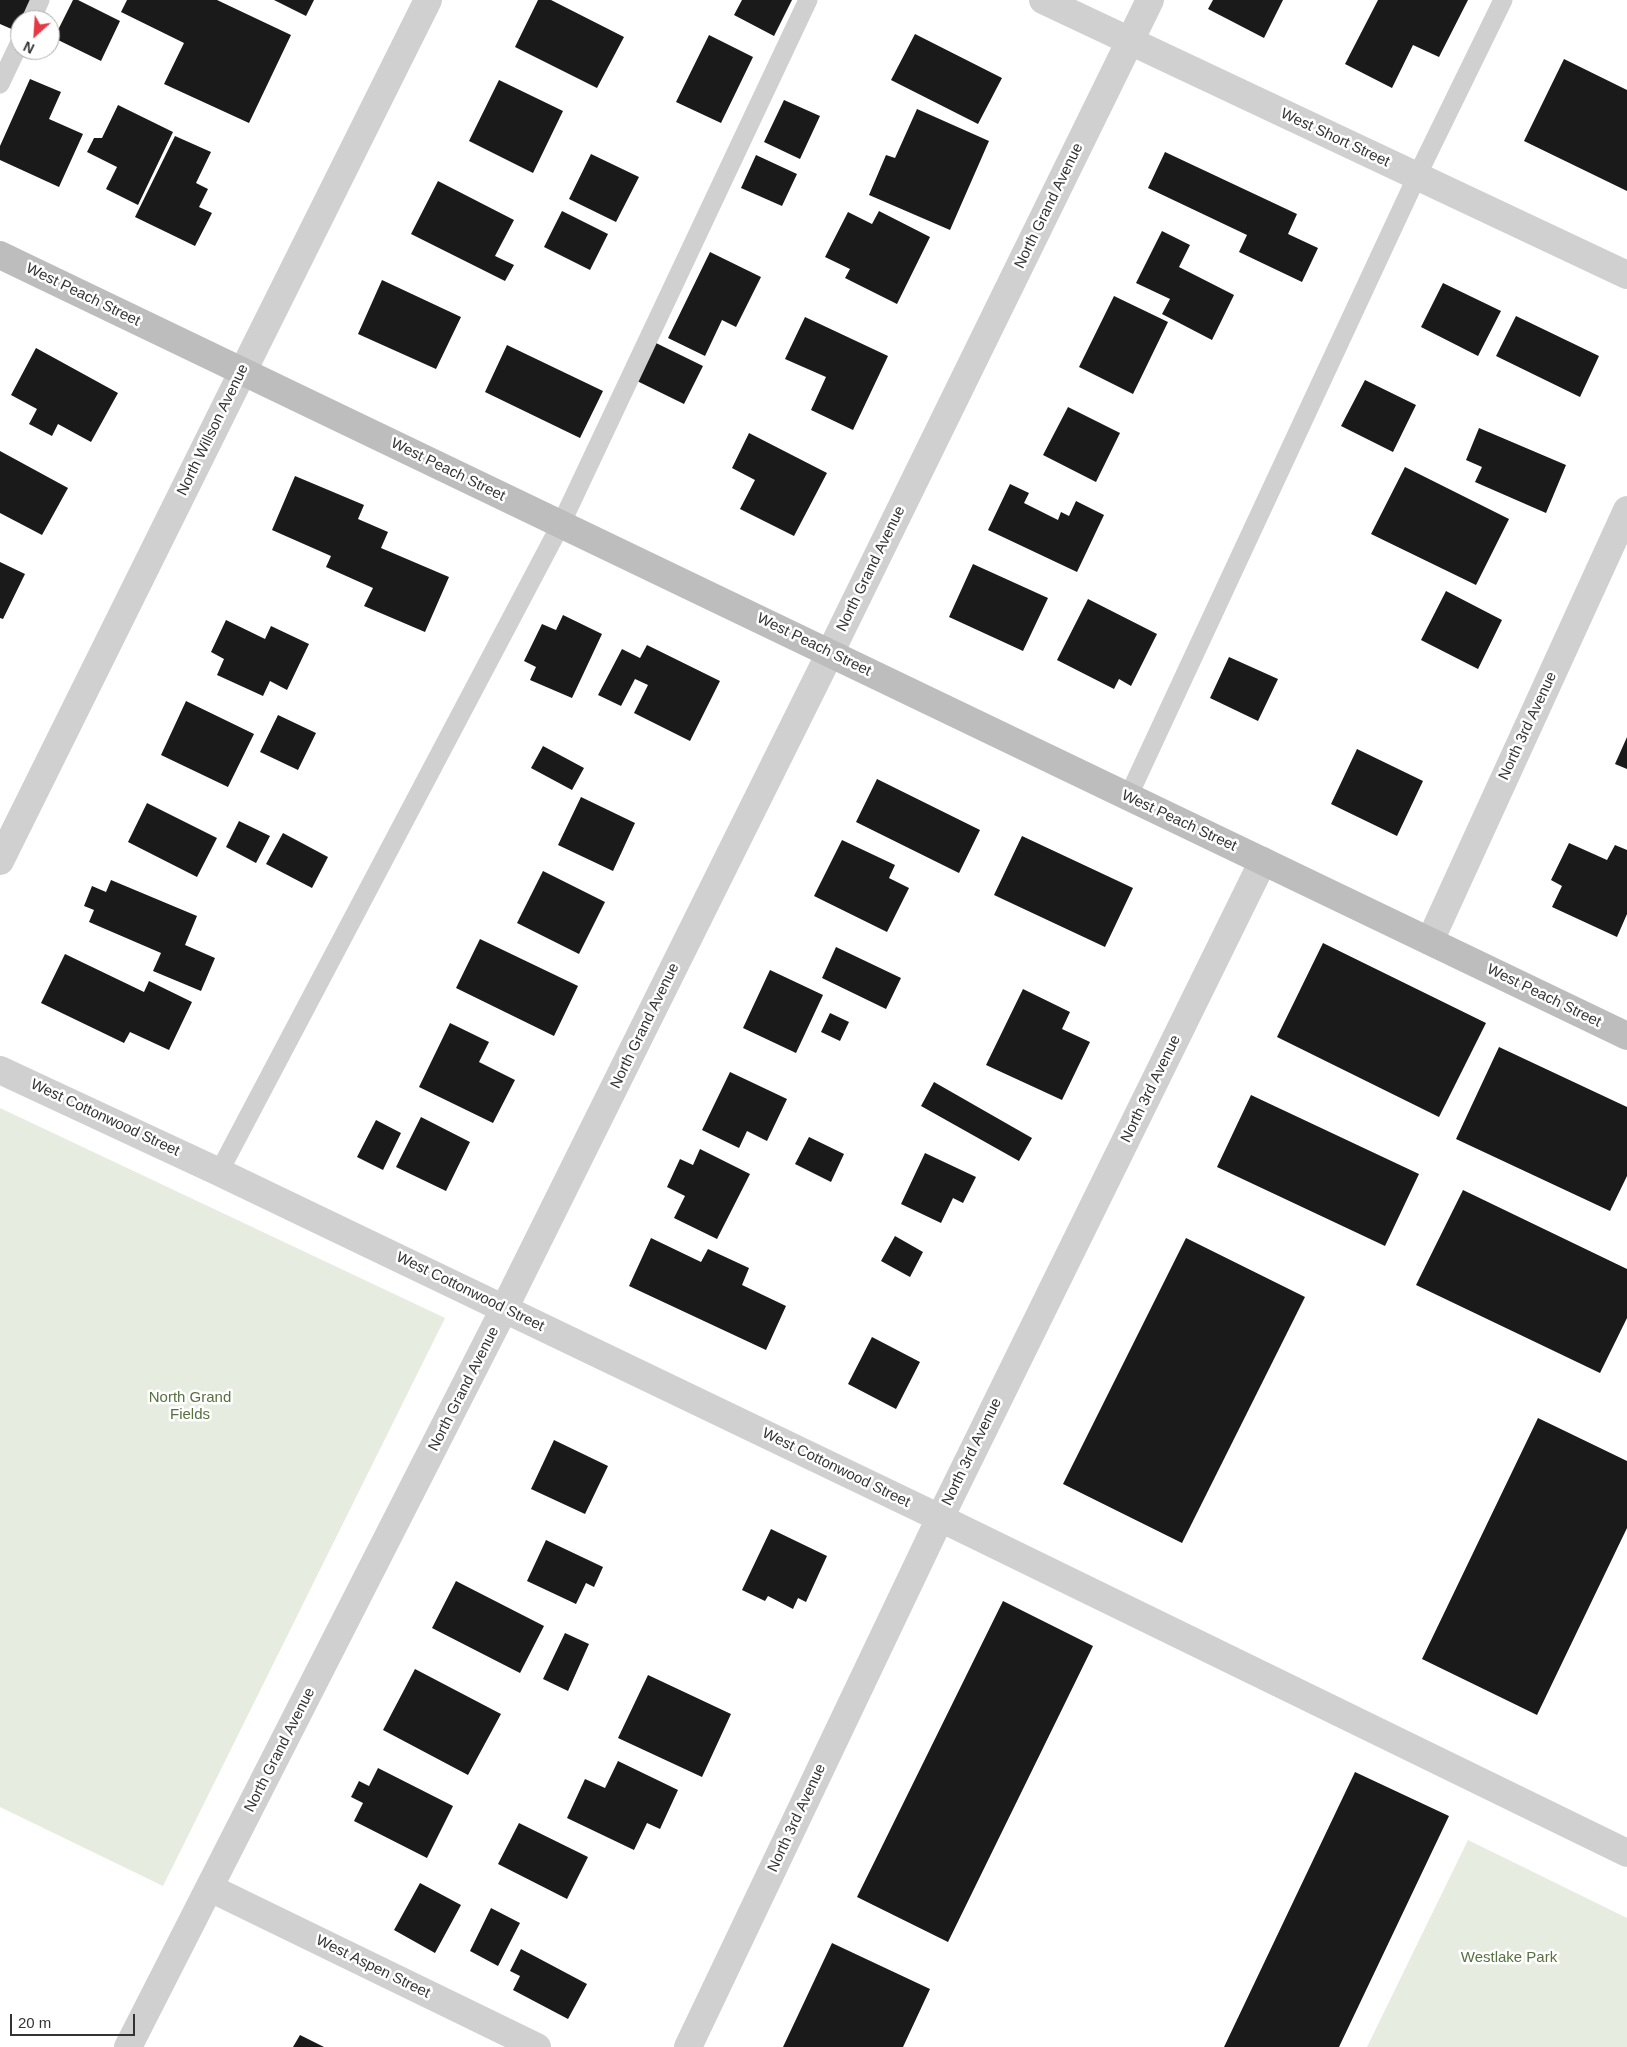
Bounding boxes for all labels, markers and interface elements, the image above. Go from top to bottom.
north arrow [10,10,60,60]
text: N [21,38,37,57]
street label: West Short Street [1278,105,1392,171]
street label: North Grand Avenue [1011,140,1087,272]
street label: West Peach Street [23,260,143,330]
street label: North Willson Avenue [173,361,253,499]
street label: West Peach Street [388,435,508,505]
street label: North Grand Avenue [833,503,909,635]
street label: West Peach Street [754,610,874,680]
street label: North 3rd Avenue [1495,669,1561,783]
street label: West Peach Street [1119,786,1239,856]
street label: North Grand Avenue [607,960,683,1092]
street label: West Peach Street [1484,961,1604,1031]
street label: North 3rd Avenue [1117,1032,1185,1146]
street label: West Cottonwood Street [28,1076,182,1160]
street label: West Cottonwood Street [393,1248,547,1336]
street label: North Grand Avenue [425,1324,503,1454]
park label: North Grand Fields [149,1389,231,1424]
street label: North 3rd Avenue [938,1395,1006,1509]
street label: West Cottonwood Street [759,1424,913,1512]
street label: North Grand Avenue [241,1685,319,1815]
street label: North 3rd Avenue [764,1761,830,1875]
street label: West Aspen Street [313,1932,433,2002]
park label: Westlake Park [1461,1949,1557,1967]
scale bar [12,2004,138,2036]
text: 20 m [18,2014,51,2031]

